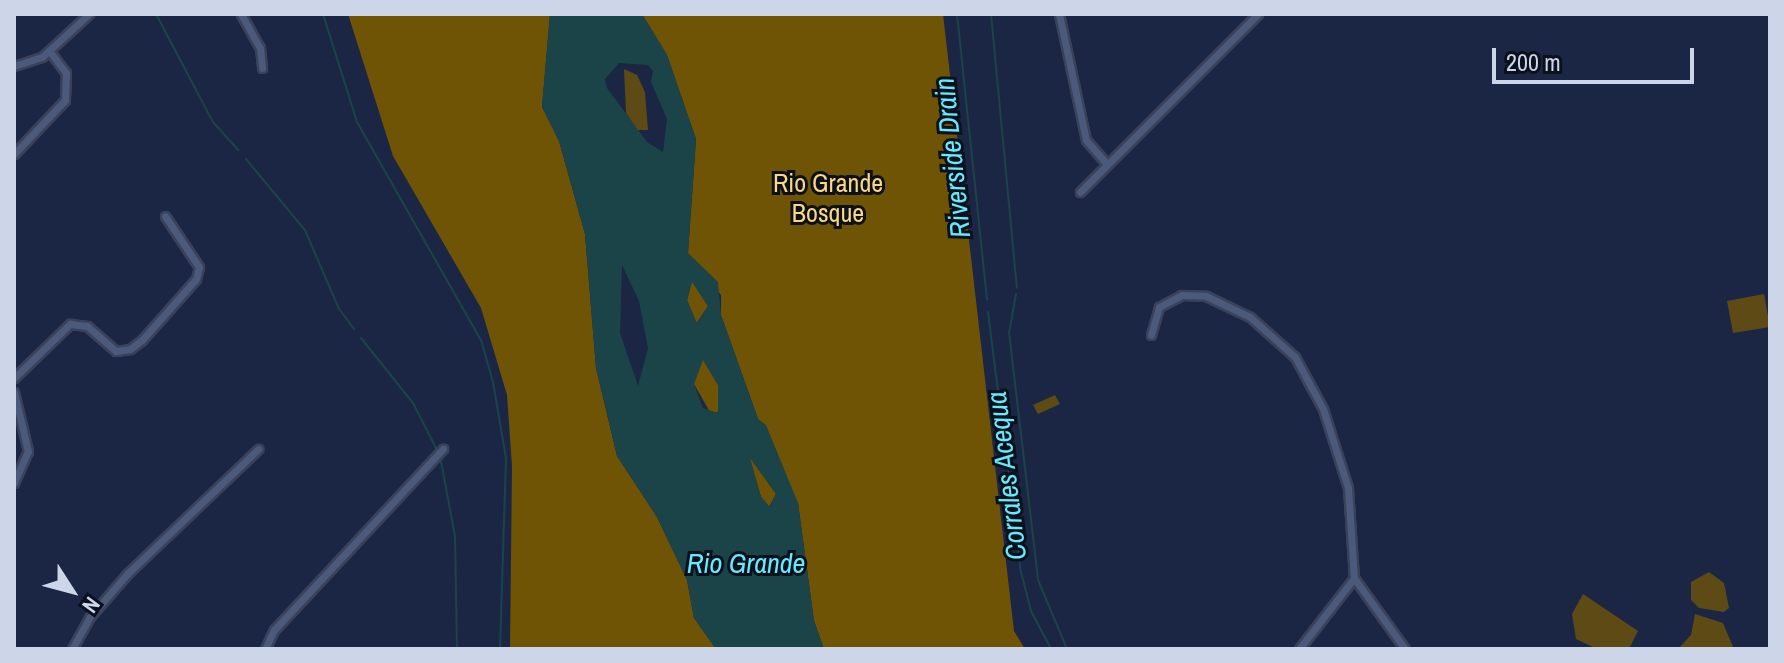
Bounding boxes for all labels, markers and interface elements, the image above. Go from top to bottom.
scale bar [1496,32,1698,82]
text: 200 m [1506,46,1561,78]
water label: Riverside Drain [927,76,977,240]
park label: Rio Grande Bosque [773,167,883,228]
water label: Corrales Acequa [979,389,1033,563]
water label: Rio Grande [687,546,805,580]
north arrow [32,551,112,631]
text: N [75,591,107,619]

